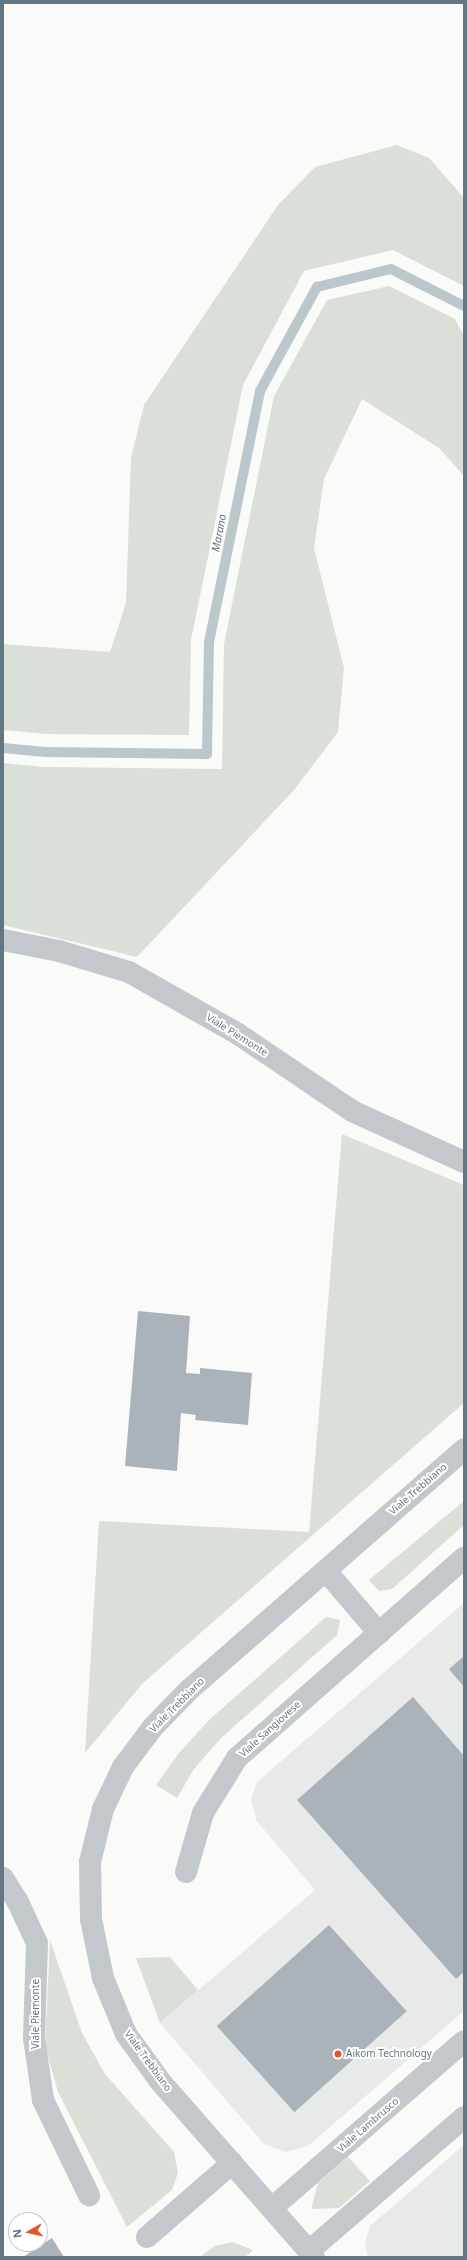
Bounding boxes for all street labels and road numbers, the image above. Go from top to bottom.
street label: Viale Piemonte [204,1011,270,1059]
street label: Viale Trebbiano [387,1461,449,1517]
street label: Viale Trebbiano [147,1675,207,1735]
street label: Viale Sangiovese [237,1698,303,1760]
street label: Viale Piemonte [30,1979,42,2049]
street label: Viale Trebbiano [122,2028,174,2094]
street label: Viale Lambrusco [335,2095,401,2155]

